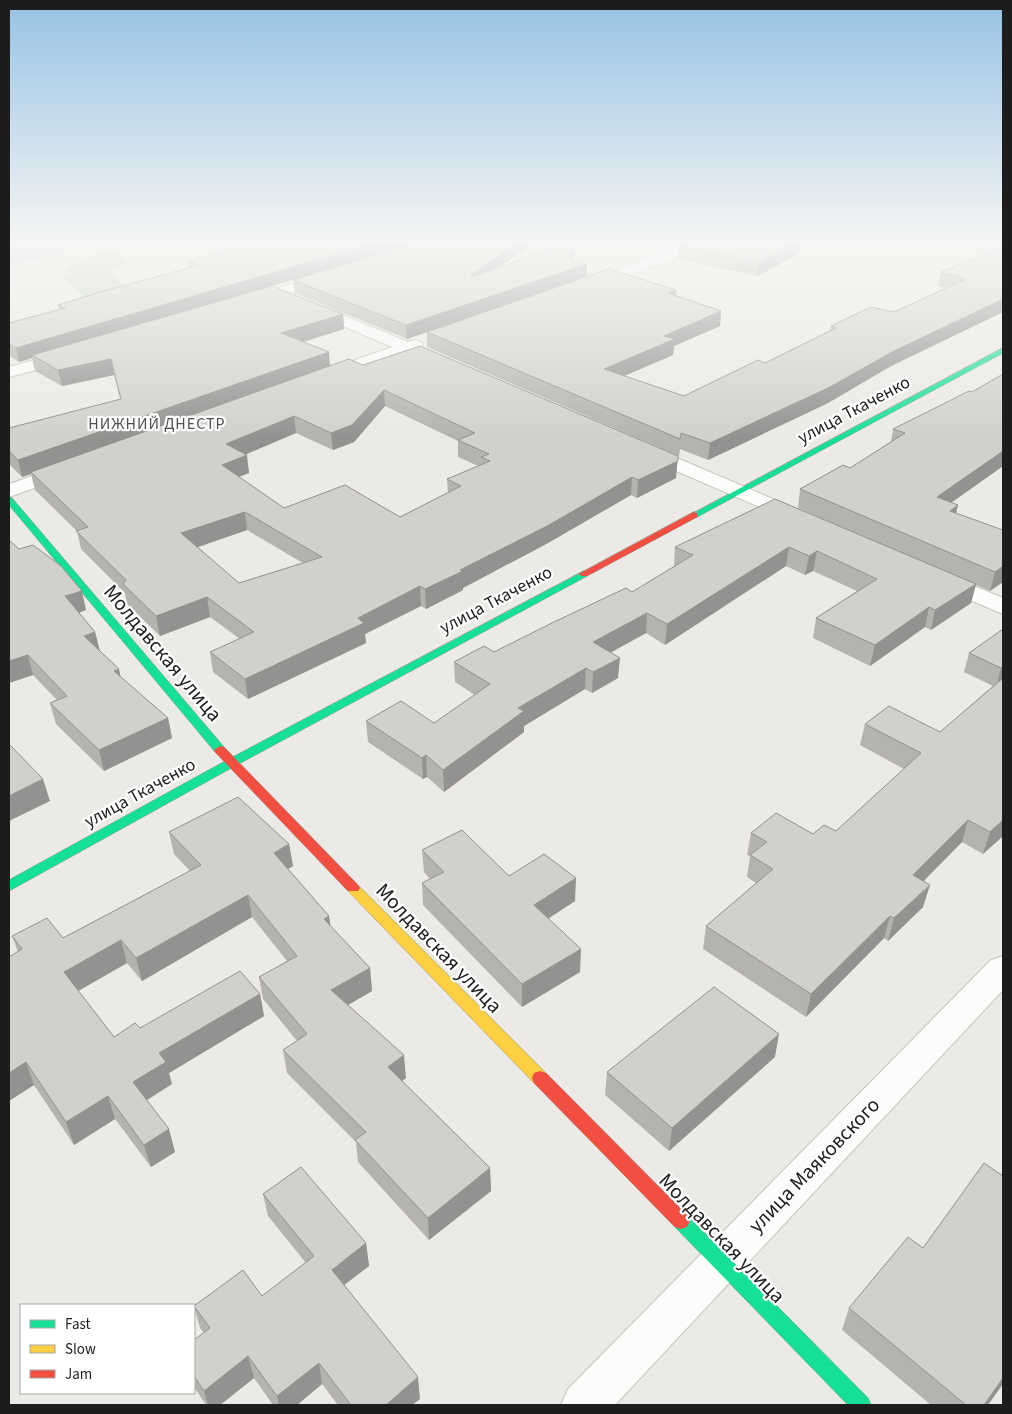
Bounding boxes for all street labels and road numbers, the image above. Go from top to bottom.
street label: улица Ткаченко [793,370,915,450]
street label: улица Ткаченко [435,560,557,640]
street label: Молдавская улица [97,578,229,728]
street label: улица Ткаченко [80,752,200,834]
street label: Молдавская улица [369,876,509,1020]
street label: улица Маяковского [741,1091,887,1239]
street label: Молдавская улица [652,1166,792,1310]

